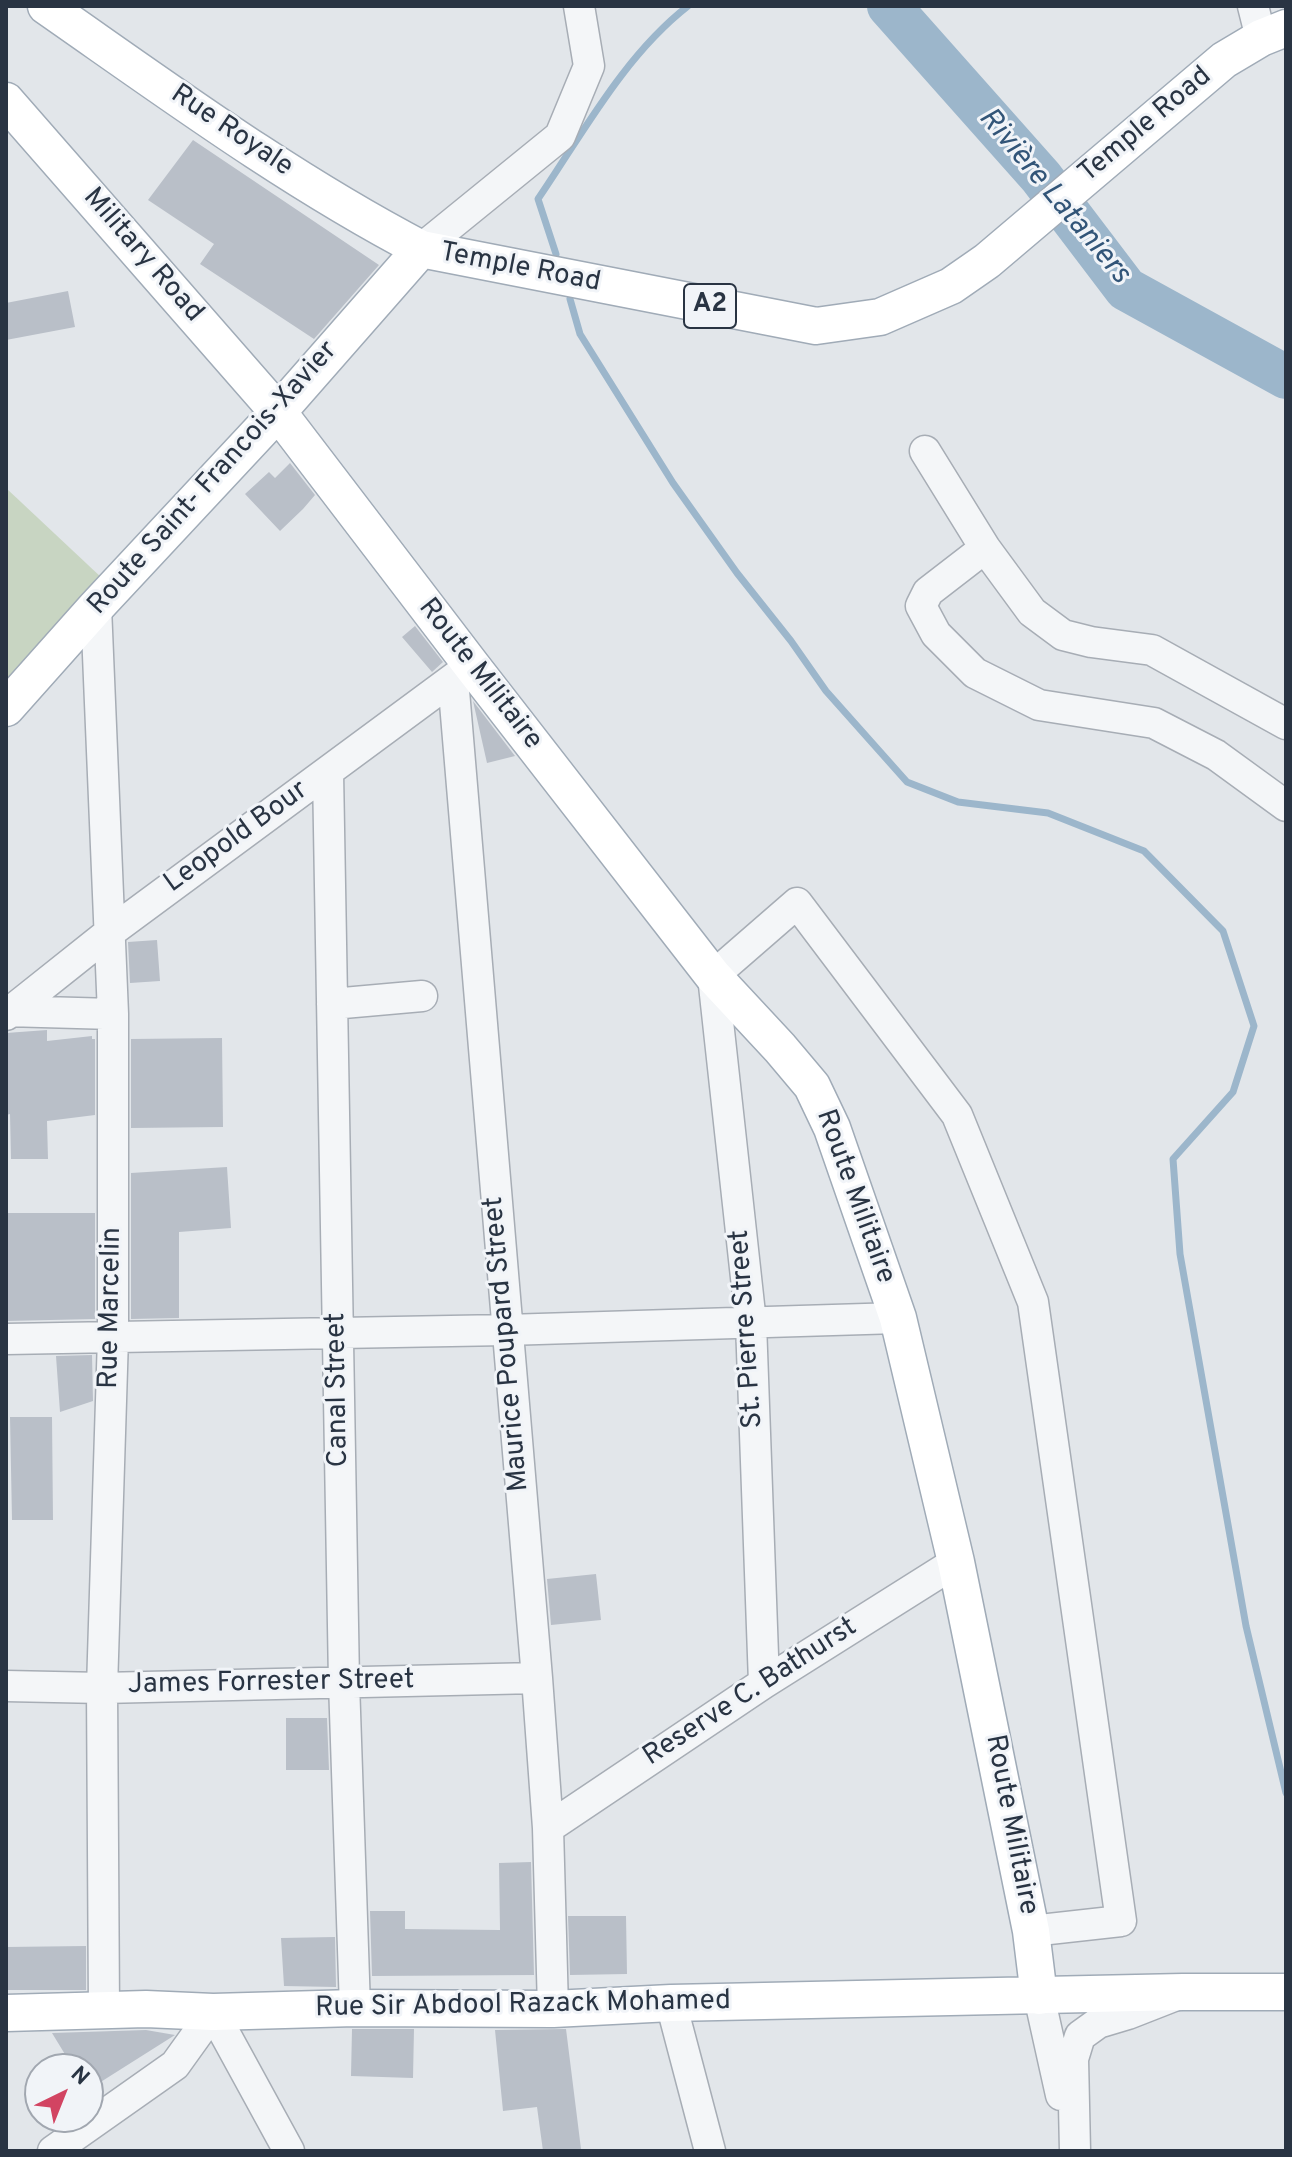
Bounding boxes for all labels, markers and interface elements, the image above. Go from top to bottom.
street label: Temple Road [1073,61,1219,191]
street label: Rue Royale [163,79,299,185]
water label: Rivière Lataniers [969,102,1137,292]
street label: Military Road [75,182,209,330]
street label: Temple Road [437,237,603,301]
road number: A2 [684,284,736,328]
street label: Route Saint- Francois-Xavier [82,335,346,623]
street label: Route Militaire [410,593,548,757]
street label: Leopold Bour [159,775,315,901]
street label: Route Militaire [807,1105,901,1289]
street label: Maurice Poupard Street [478,1195,538,1493]
street label: Rue Marcelin [94,1227,130,1389]
street label: St. Pierre Street [724,1228,772,1430]
street label: Canal Street [321,1312,357,1468]
street label: Reserve C. Bathurst [638,1611,864,1775]
street label: James Forrester Street [127,1665,415,1703]
street label: Route Militaire [976,1732,1044,1918]
street label: Rue Sir Abdool Razack Mohamed [315,1986,731,2026]
north arrow [24,2053,104,2133]
text: N [64,2061,94,2092]

